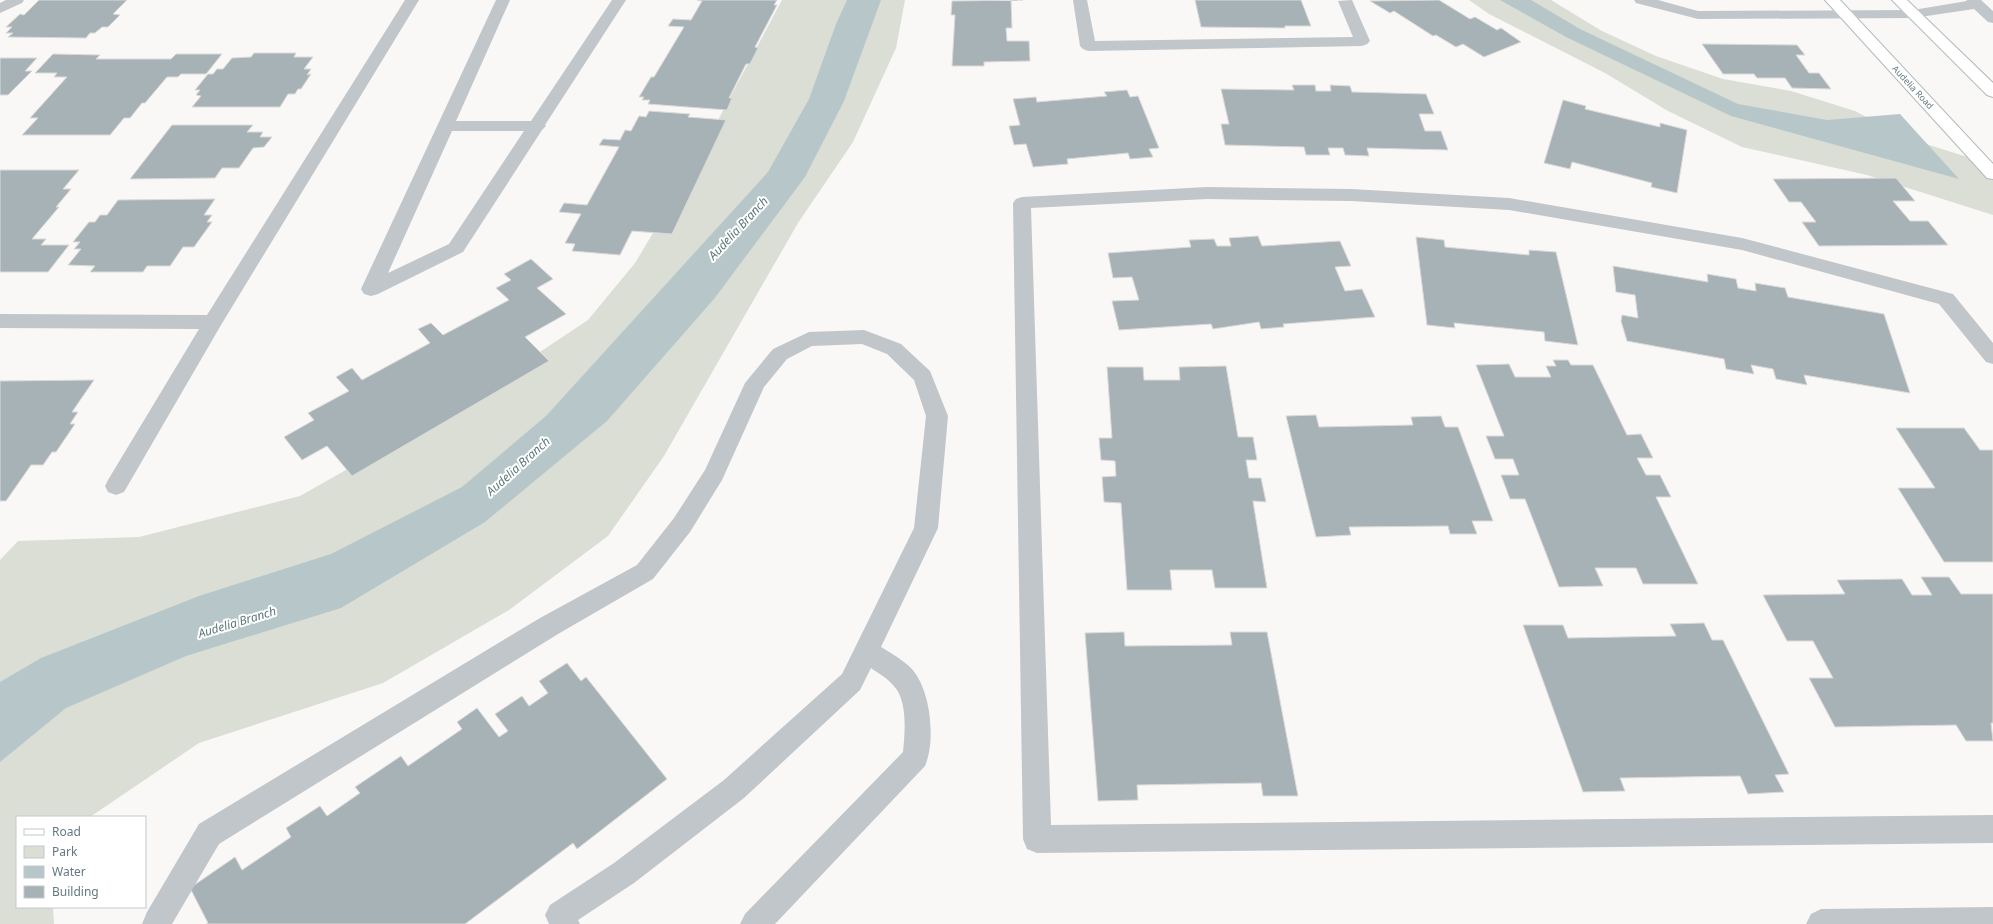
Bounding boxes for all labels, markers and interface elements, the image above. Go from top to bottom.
street label: Audelia Road [1889,62,1937,112]
water label: Audelia Branch [704,193,772,264]
water label: Audelia Branch [482,433,554,500]
water label: Audelia Branch [195,602,278,642]
legend [16,816,146,908]
text: Road [52,823,81,840]
text: Park [52,843,78,860]
text: Water [52,863,86,880]
text: Building [52,883,99,900]

